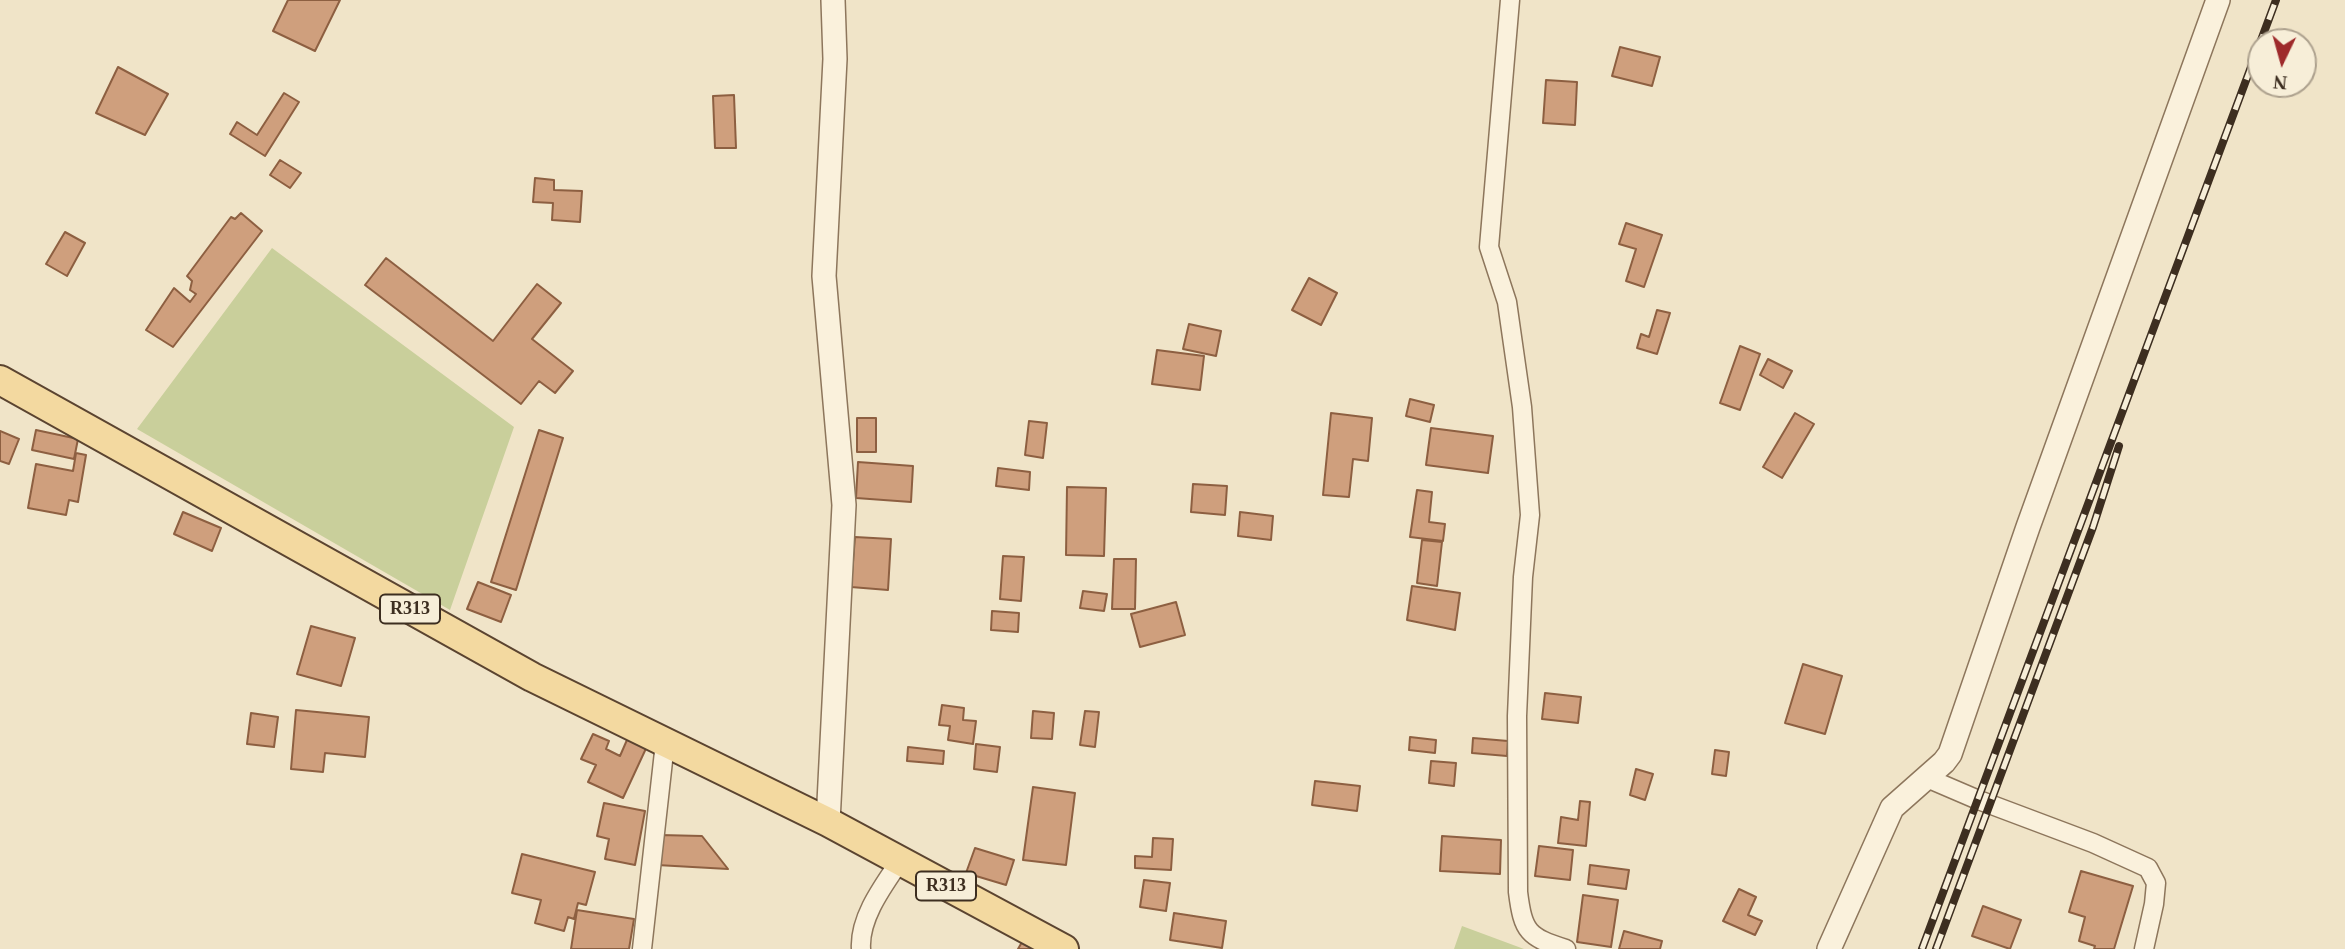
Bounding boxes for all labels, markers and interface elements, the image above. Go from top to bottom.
north arrow [2247,28,2317,98]
text: N [2273,71,2288,93]
road number: R313 [380,594,440,624]
road number: R313 [916,872,976,900]

